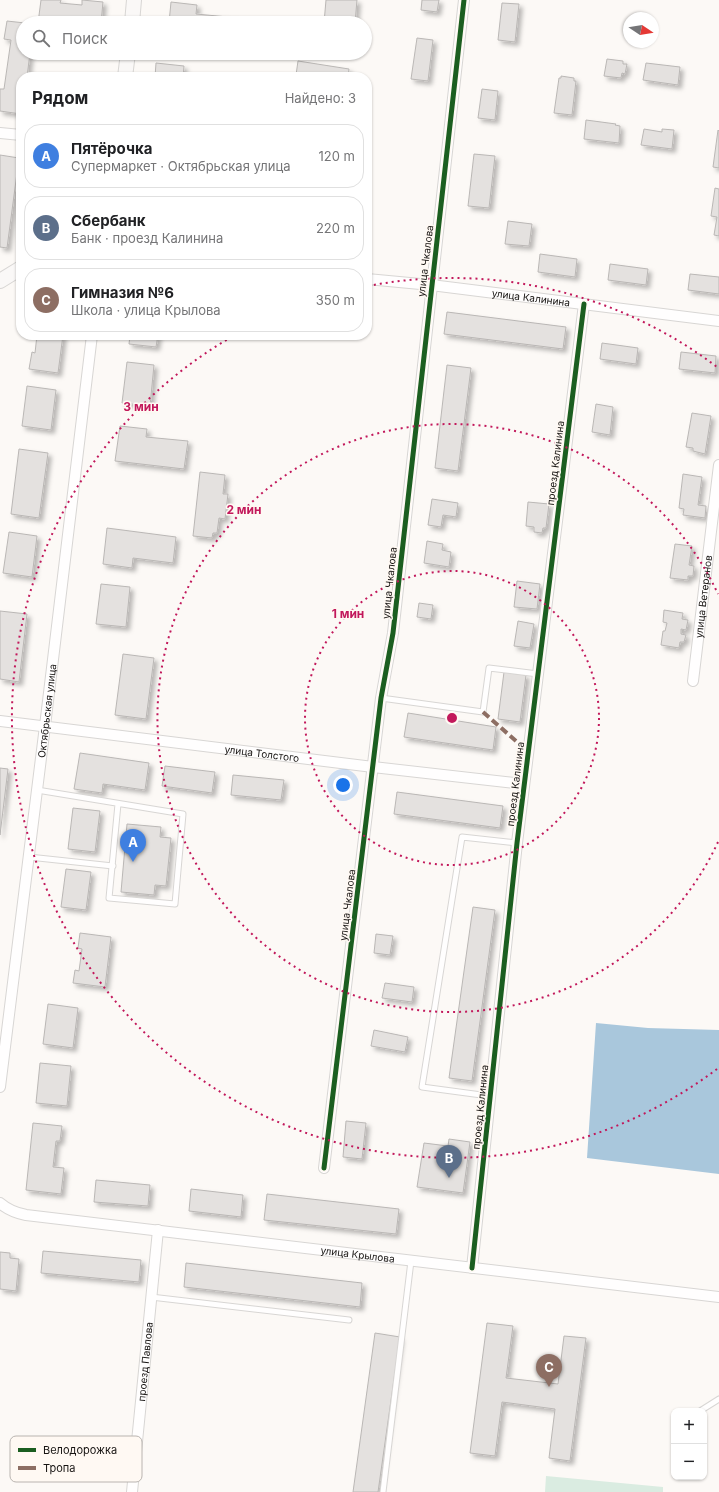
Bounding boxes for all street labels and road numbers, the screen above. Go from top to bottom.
street label: улица Чкалова [415,224,435,298]
street label: улица Калинина [491,287,571,308]
street label: проезд Калинина [544,420,566,506]
street label: улица Чкалова [379,546,399,620]
street label: улица Ветеранов [692,554,714,639]
street label: Октябрьская улица [35,663,58,759]
street label: проезд Калинина [504,741,526,827]
street label: улица Толстого [224,743,300,764]
street label: улица Чкалова [337,868,357,942]
street label: проезд Калинина [470,1064,490,1150]
street label: улица Крылова [320,1244,395,1265]
street label: проезд Павлова [135,1321,155,1402]

